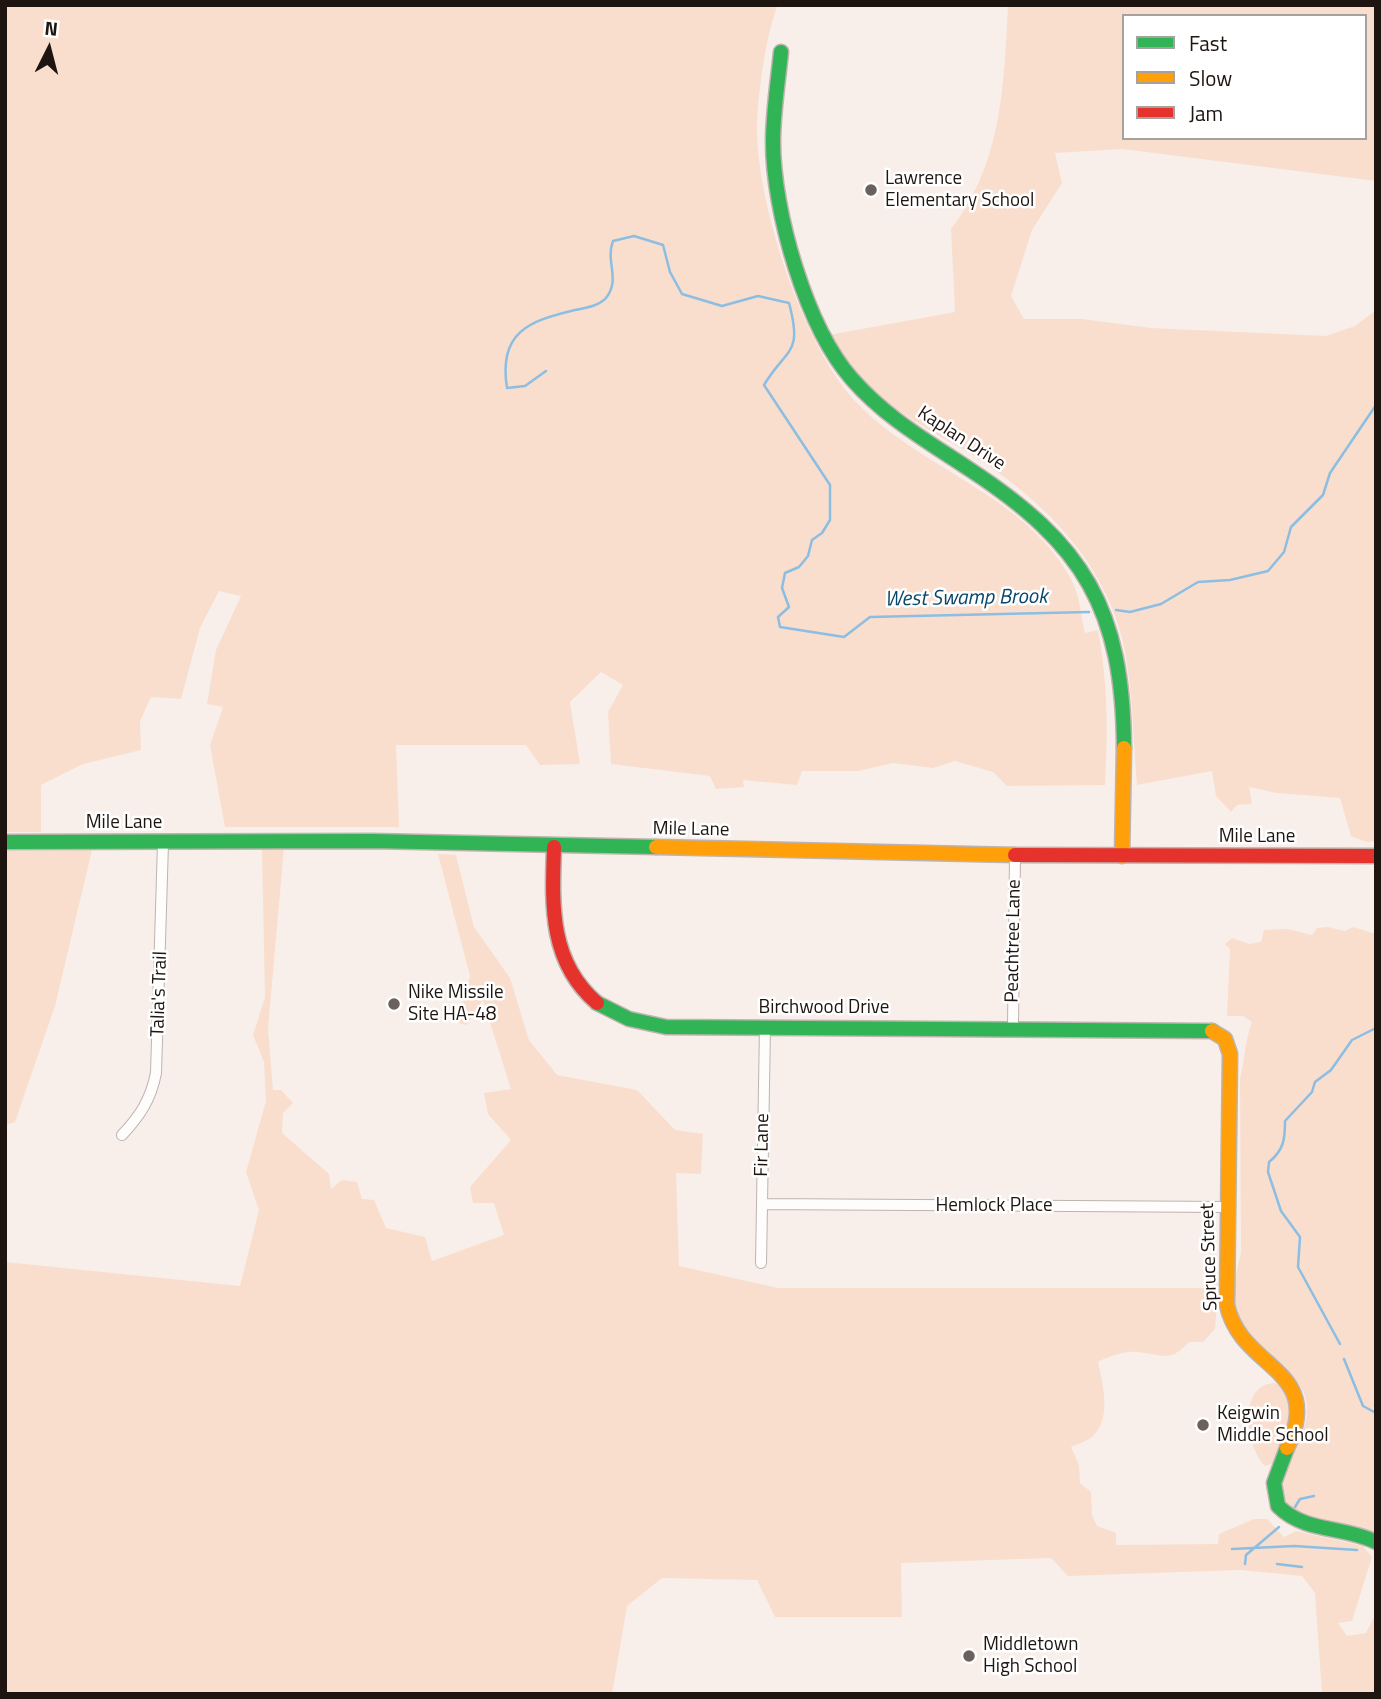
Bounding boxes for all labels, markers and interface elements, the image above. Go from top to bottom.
text: N [43,13,59,43]
north arrow [14,14,84,84]
legend [1122,14,1367,140]
text: Fast [1189,27,1227,59]
text: Slow [1189,62,1232,94]
text: Jam [1189,97,1223,129]
place label: Lawrence Elementary School [885,168,1034,212]
marker: Lawrence Elementary School [863,182,879,198]
street label: Kaplan Drive [913,402,1009,476]
water label: West Swamp Brook [884,585,1048,613]
street label: Mile Lane [86,812,162,834]
street label: Mile Lane [652,818,730,842]
street label: Mile Lane [1219,826,1295,848]
street label: Peachtree Lane [1002,879,1026,1003]
street label: Talia's Trail [147,951,173,1037]
place label: Nike Missile Site HA-48 [408,982,504,1026]
marker: Nike Missile Site HA-48 [386,996,402,1012]
street label: Birchwood Drive [759,997,889,1019]
street label: Fir Lane [751,1113,775,1177]
street label: Hemlock Place [935,1195,1053,1217]
street label: Spruce Street [1197,1203,1223,1311]
place label: Keigwin Middle School [1217,1403,1329,1447]
marker: Keigwin Middle School [1195,1417,1211,1433]
place label: Middletown High School [983,1634,1078,1678]
marker: Middletown High School [961,1648,977,1664]

